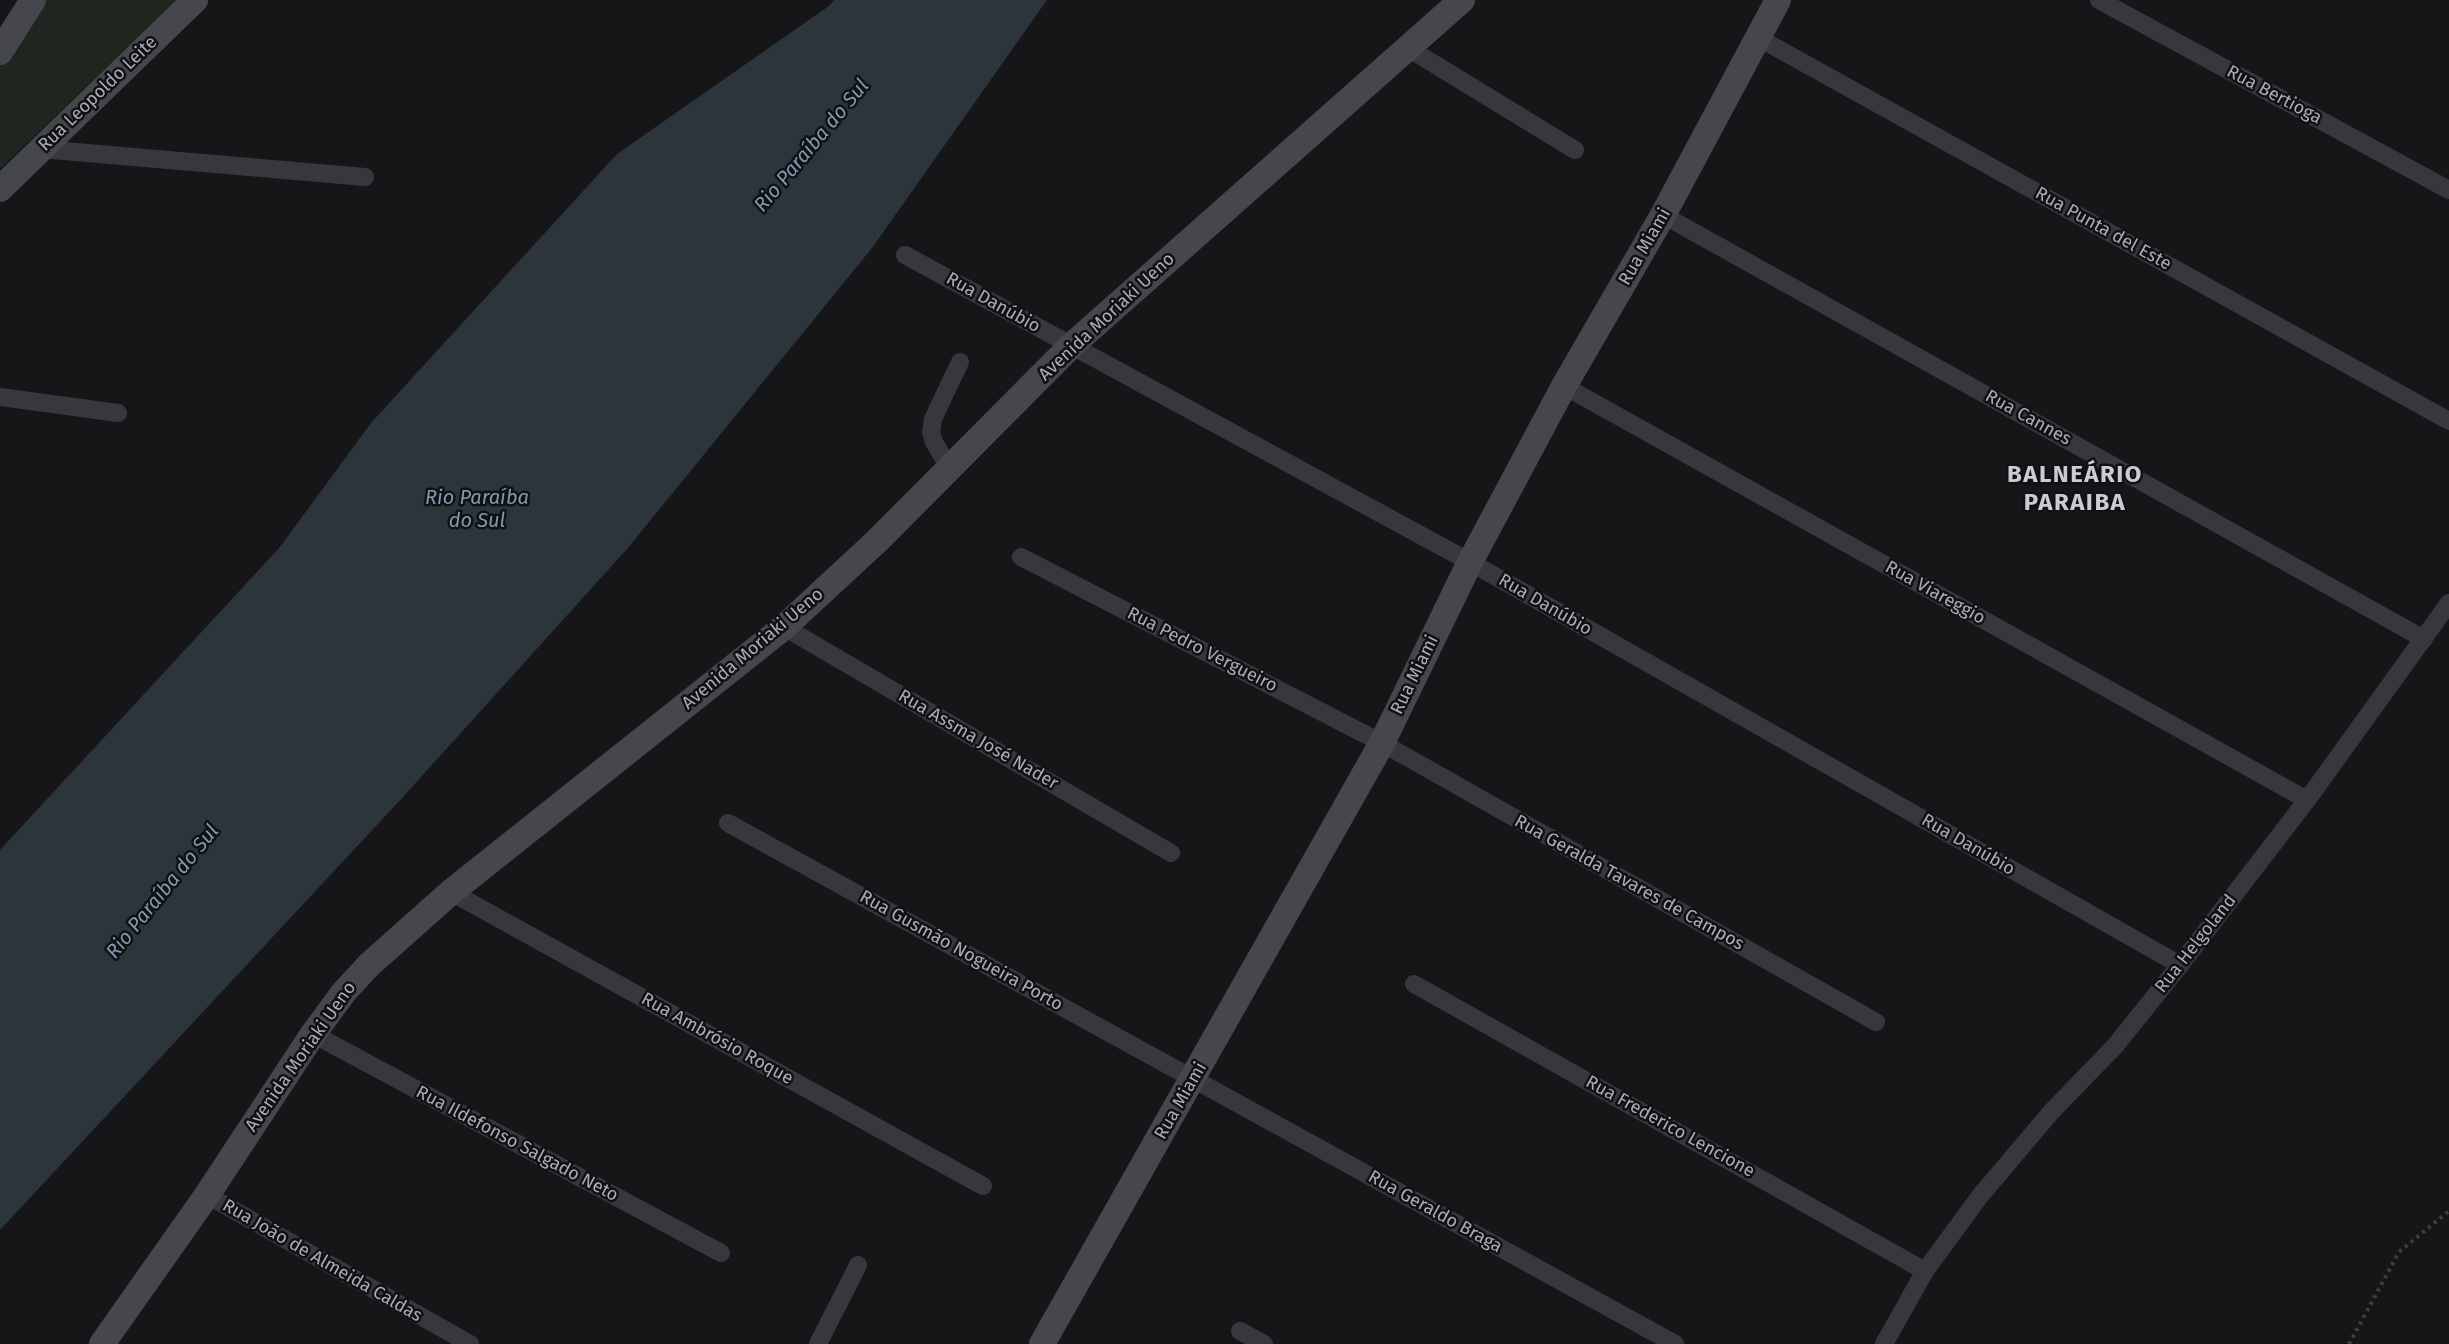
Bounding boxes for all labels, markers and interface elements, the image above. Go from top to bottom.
street label: Rua Leopoldo Leite [34,32,162,156]
street label: Rua Bertioga [2223,61,2325,129]
water label: Rio Paraíba do Sul [750,75,874,217]
street label: Rua Punta del Este [2031,183,2175,275]
street label: Rua Miami [1614,205,1676,289]
street label: Avenida Moriaki Ueno [1035,248,1179,386]
street label: Rua Danúbio [942,268,1044,338]
street label: Rua Cannes [1981,386,2075,450]
district label: BALNEÁRIO PARAIBA [2007,461,2143,517]
water label: Rio Paraíba do Sul [425,486,529,533]
street label: Rua Viareggio [1881,557,1989,629]
street label: Rua Danúbio [1494,570,1596,640]
street label: Avenida Moriaki Ueno [678,584,828,714]
street label: Rua Pedro Vergueiro [1123,603,1281,697]
street label: Rua Miami [1387,632,1443,718]
street label: Rua Assma José Nader [894,685,1062,795]
street label: Rua Danúbio [1917,810,2019,880]
street label: Rua Geralda Tavares de Campos [1510,811,1748,955]
water label: Rio Paraíba do Sul [102,820,224,964]
street label: Rua Gusmão Nogueira Porto [856,886,1066,1016]
street label: Rua Helgoland [2151,890,2241,998]
street label: Avenida Moriaki Ueno [241,978,361,1136]
street label: Rua Ambrósio Roque [637,988,797,1090]
street label: Rua Miami [1150,1059,1212,1143]
street label: Rua Frederico Lencione [1582,1072,1758,1182]
street label: Rua Ildefonso Salgado Neto [412,1081,622,1207]
street label: Rua Geraldo Braga [1364,1166,1506,1258]
street label: Rua João de Almeida Caldas [218,1195,426,1327]

